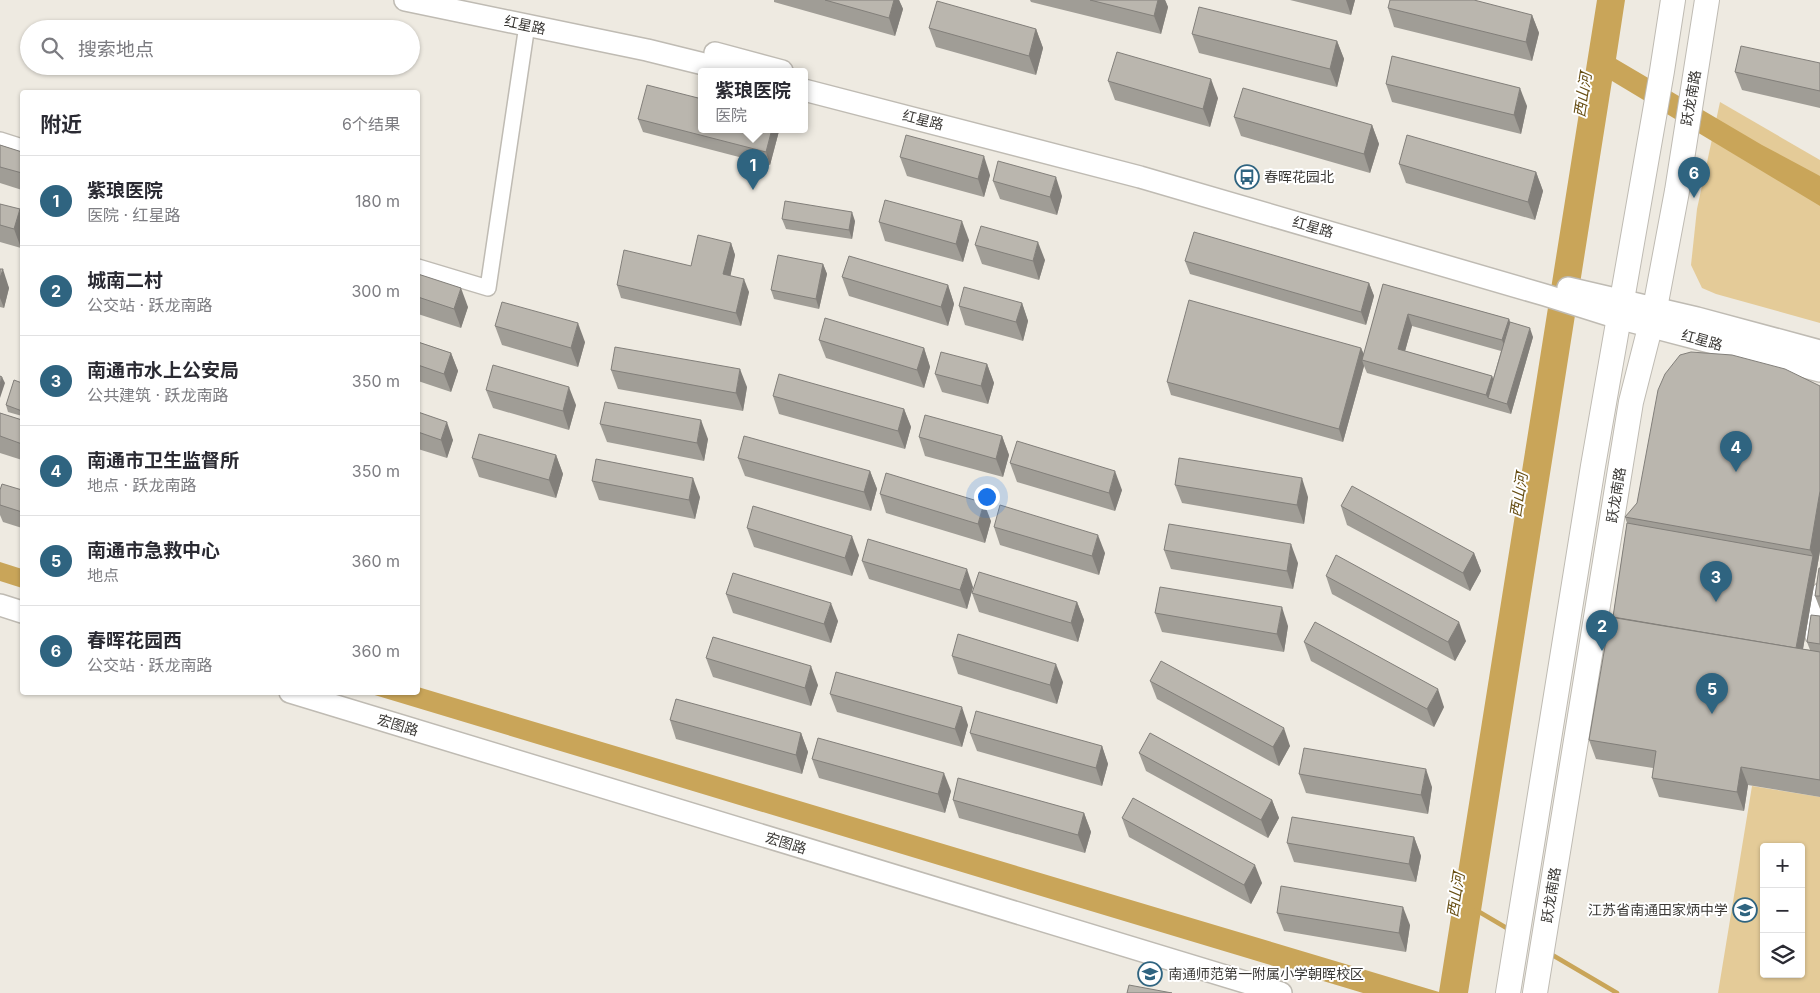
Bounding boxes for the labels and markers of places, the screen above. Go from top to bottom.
pin: 1 [737,149,769,190]
pin: 6 [1678,157,1710,198]
bus stop icon: 春晖花园北 [1234,164,1260,190]
place label: 春晖花园北 [1264,168,1334,185]
pin: 4 [1720,431,1752,472]
pin: 3 [1700,561,1732,602]
pin: 2 [1586,610,1618,651]
pin: 5 [1696,673,1728,714]
school or university icon: 江苏省南通田家炳中学 [1732,897,1758,923]
place label: 江苏省南通田家炳中学 [1588,901,1728,918]
school or university icon: 南通师范第一附属小学朝晖校区 [1137,961,1163,987]
place label: 南通师范第一附属小学朝晖校区 [1168,965,1364,982]

